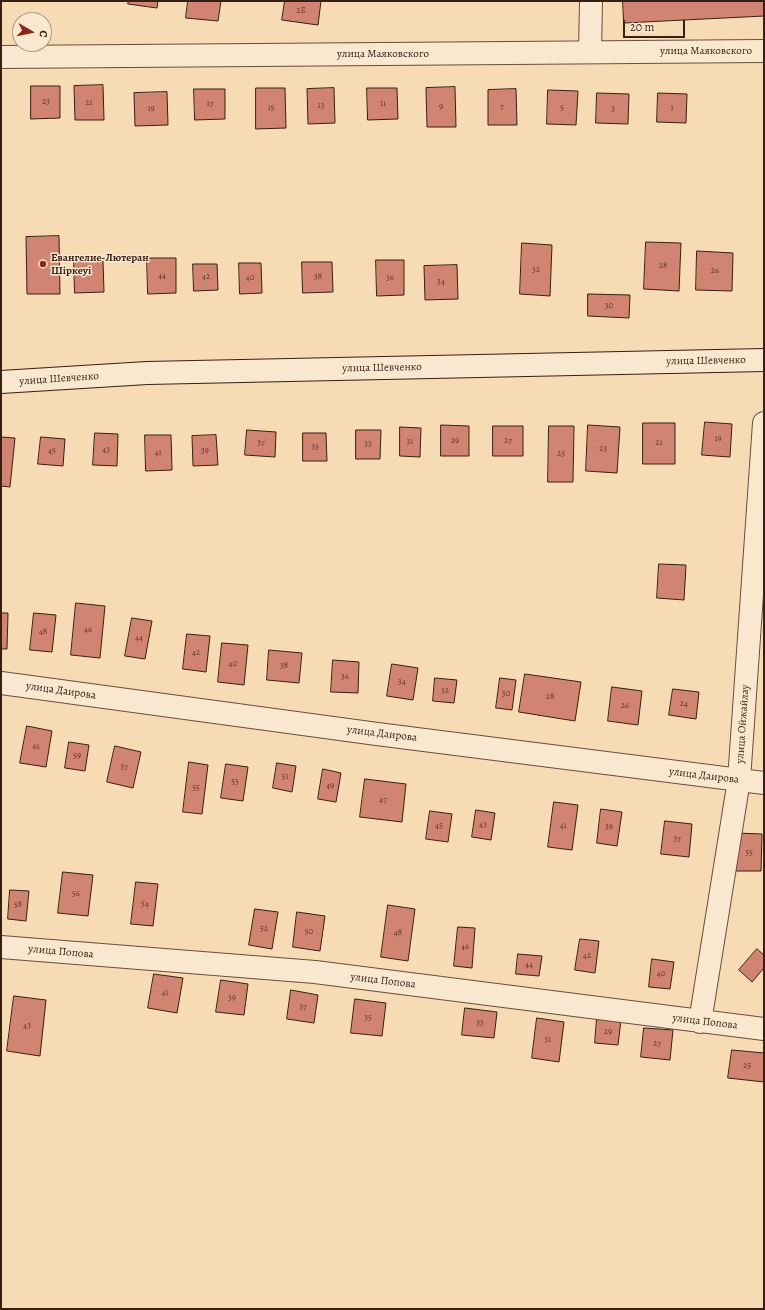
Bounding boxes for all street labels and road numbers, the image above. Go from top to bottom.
street label: улица Маяковского [660,44,752,58]
street label: улица Маяковского [337,47,429,61]
street label: улица Шевченко [666,354,746,368]
street label: улица Шевченко [342,361,422,375]
street label: улица Шевченко [19,370,99,388]
street label: улица Даирова [25,680,97,702]
street label: улица Ойжайлау [734,684,752,764]
street label: улица Даирова [346,723,418,745]
street label: улица Даирова [668,765,740,787]
street label: улица Попова [28,943,94,961]
street label: улица Попова [350,970,416,992]
street label: улица Попова [672,1011,738,1033]

